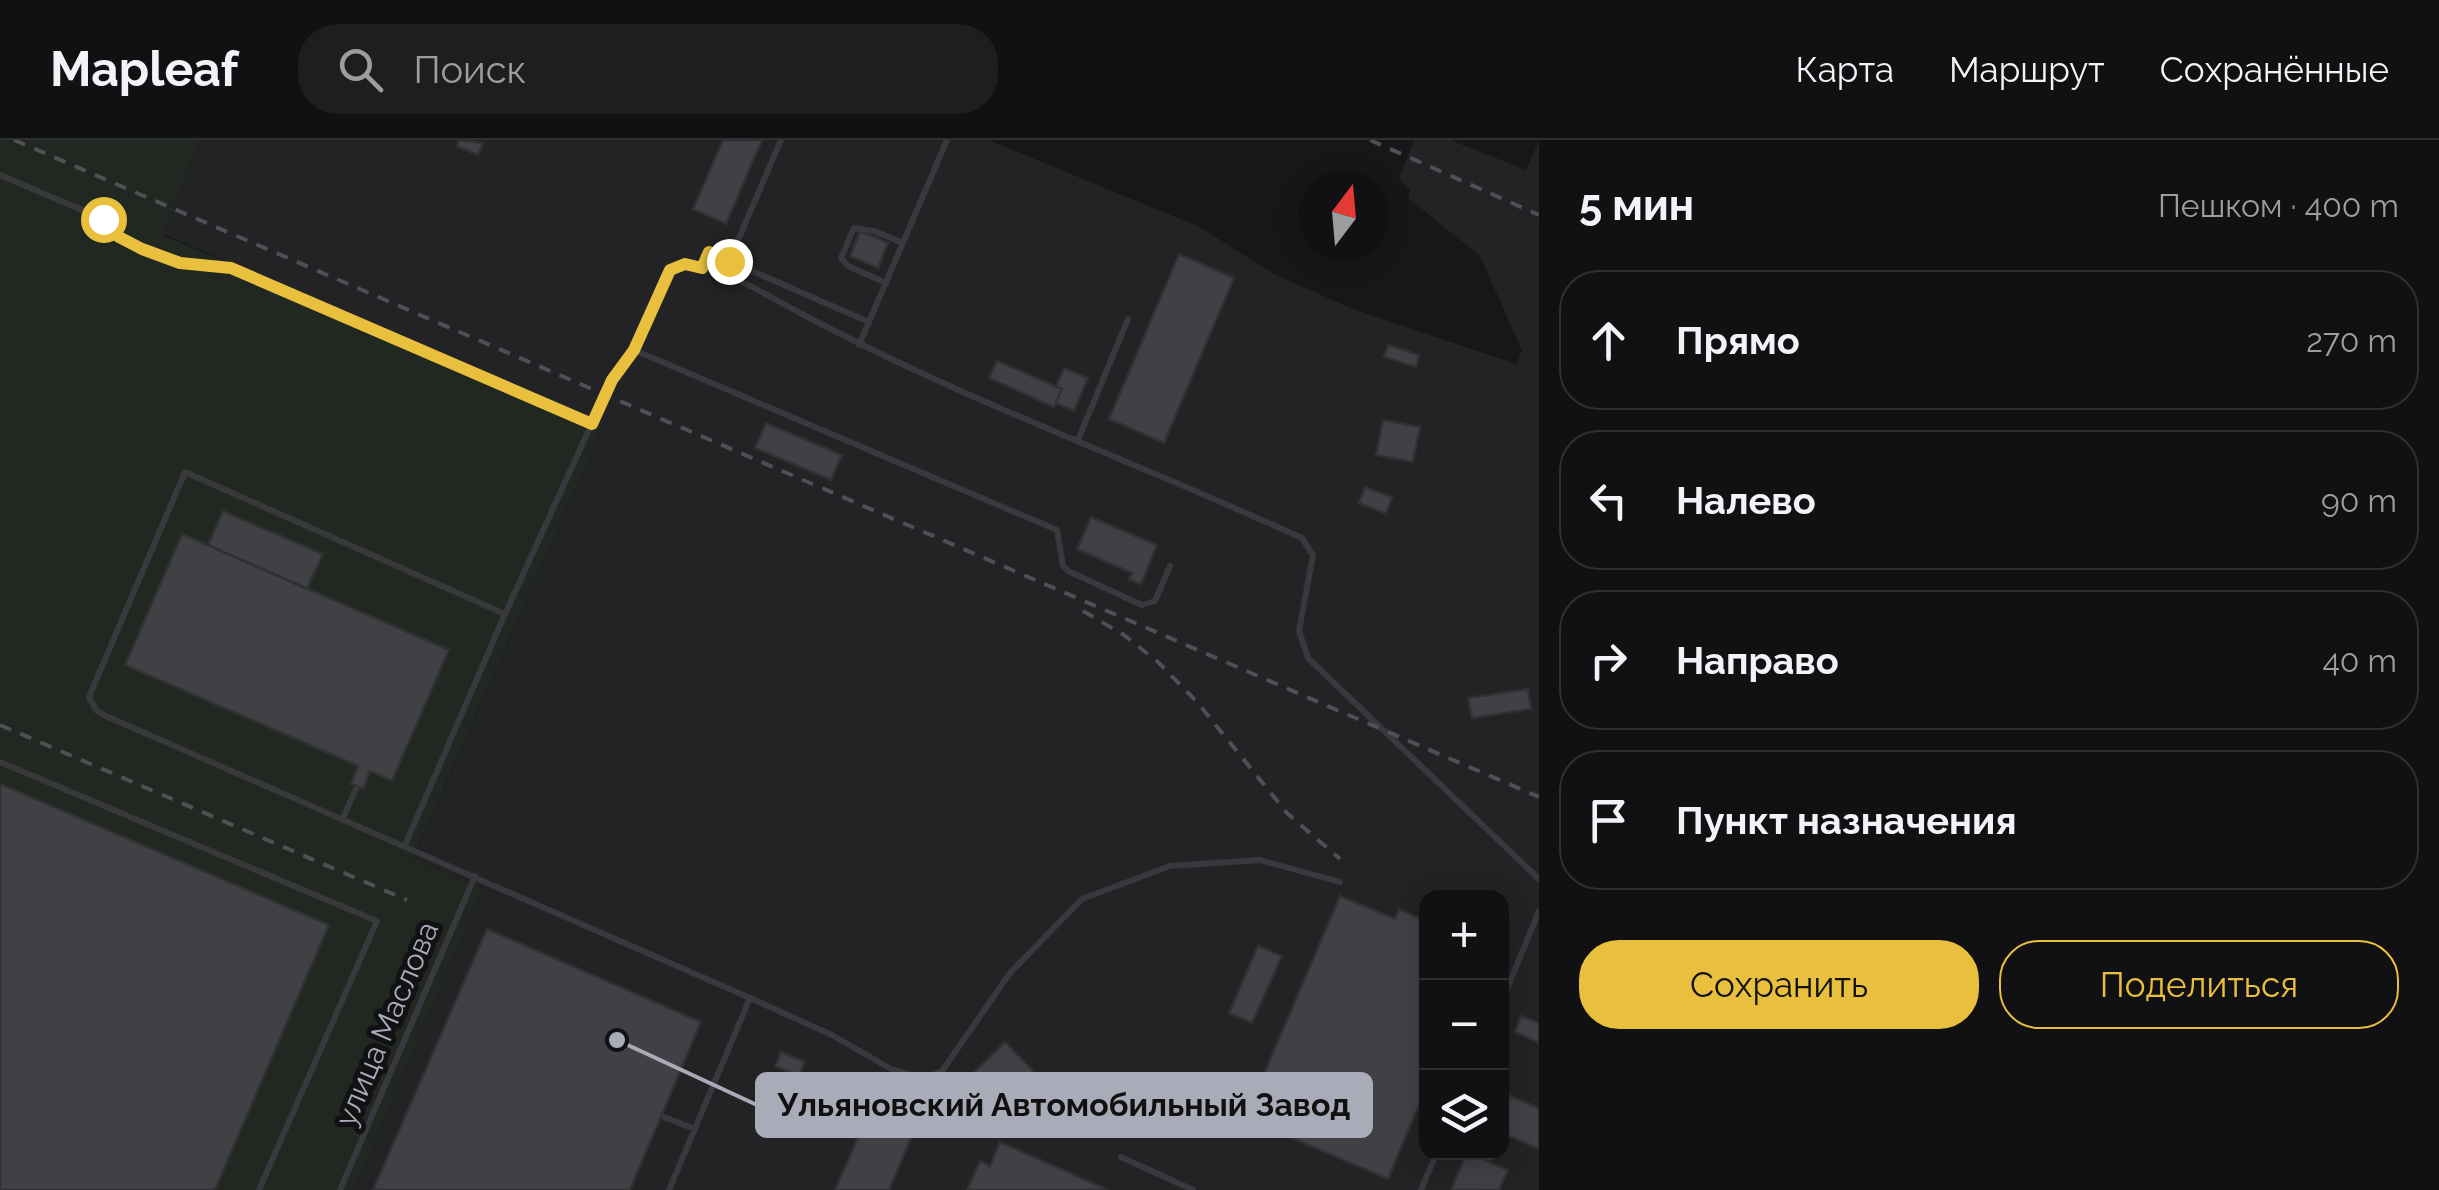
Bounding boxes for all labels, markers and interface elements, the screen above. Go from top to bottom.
search box [298,24,998,114]
text: Mapleaf [50,41,238,97]
icon: search [333,42,388,97]
text: Поиск [413,47,526,92]
text: Карта [1796,49,1894,90]
text: Маршрут [1949,49,2105,90]
text: Сохранённые [2160,49,2389,90]
north arrow [1299,170,1389,260]
text: 5 мин [1579,181,1694,230]
text: Пешком · 400 m [2158,187,2399,224]
route start [81,197,127,243]
route end [707,239,753,285]
icon: ahead [1581,313,1636,368]
text: Прямо [1676,318,1800,363]
text: 270 m [2306,322,2397,359]
icon: left [1581,473,1636,528]
text: Налево [1676,478,1816,523]
text: 90 m [2321,482,2397,519]
icon: right [1581,633,1636,688]
text: Направо [1676,638,1839,683]
text: 40 m [2322,642,2397,679]
icon: arrive [1581,793,1636,848]
text: Пункт назначения [1676,798,2017,843]
map controls [1419,890,1509,1160]
button: + [1419,890,1509,980]
street label: улица Маслова [328,916,445,1131]
button: Сохранить [1579,940,1979,1029]
button: Поделиться [1999,940,2399,1029]
button: − [1419,980,1509,1070]
button: layers [1419,1070,1509,1160]
callout: Ульяновский Автомобильный Завод [757,1074,1371,1136]
text: Ульяновский Автомобильный Завод [776,1086,1351,1123]

